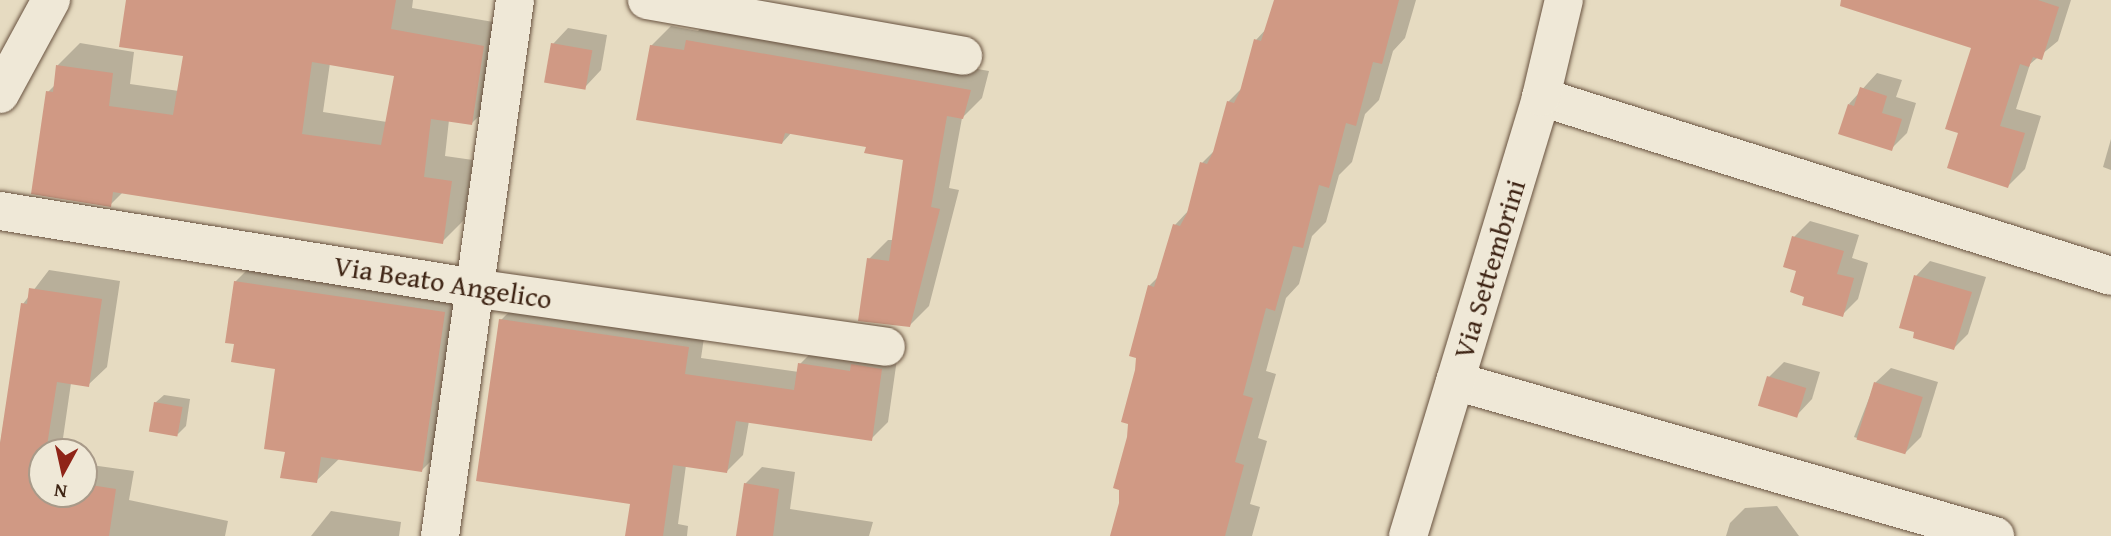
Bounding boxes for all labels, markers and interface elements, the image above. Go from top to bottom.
street label: Via Settembrini [1446,175,1532,363]
street label: Via Beato Angelico [332,248,554,316]
north arrow [28,438,98,508]
text: N [52,477,69,507]

